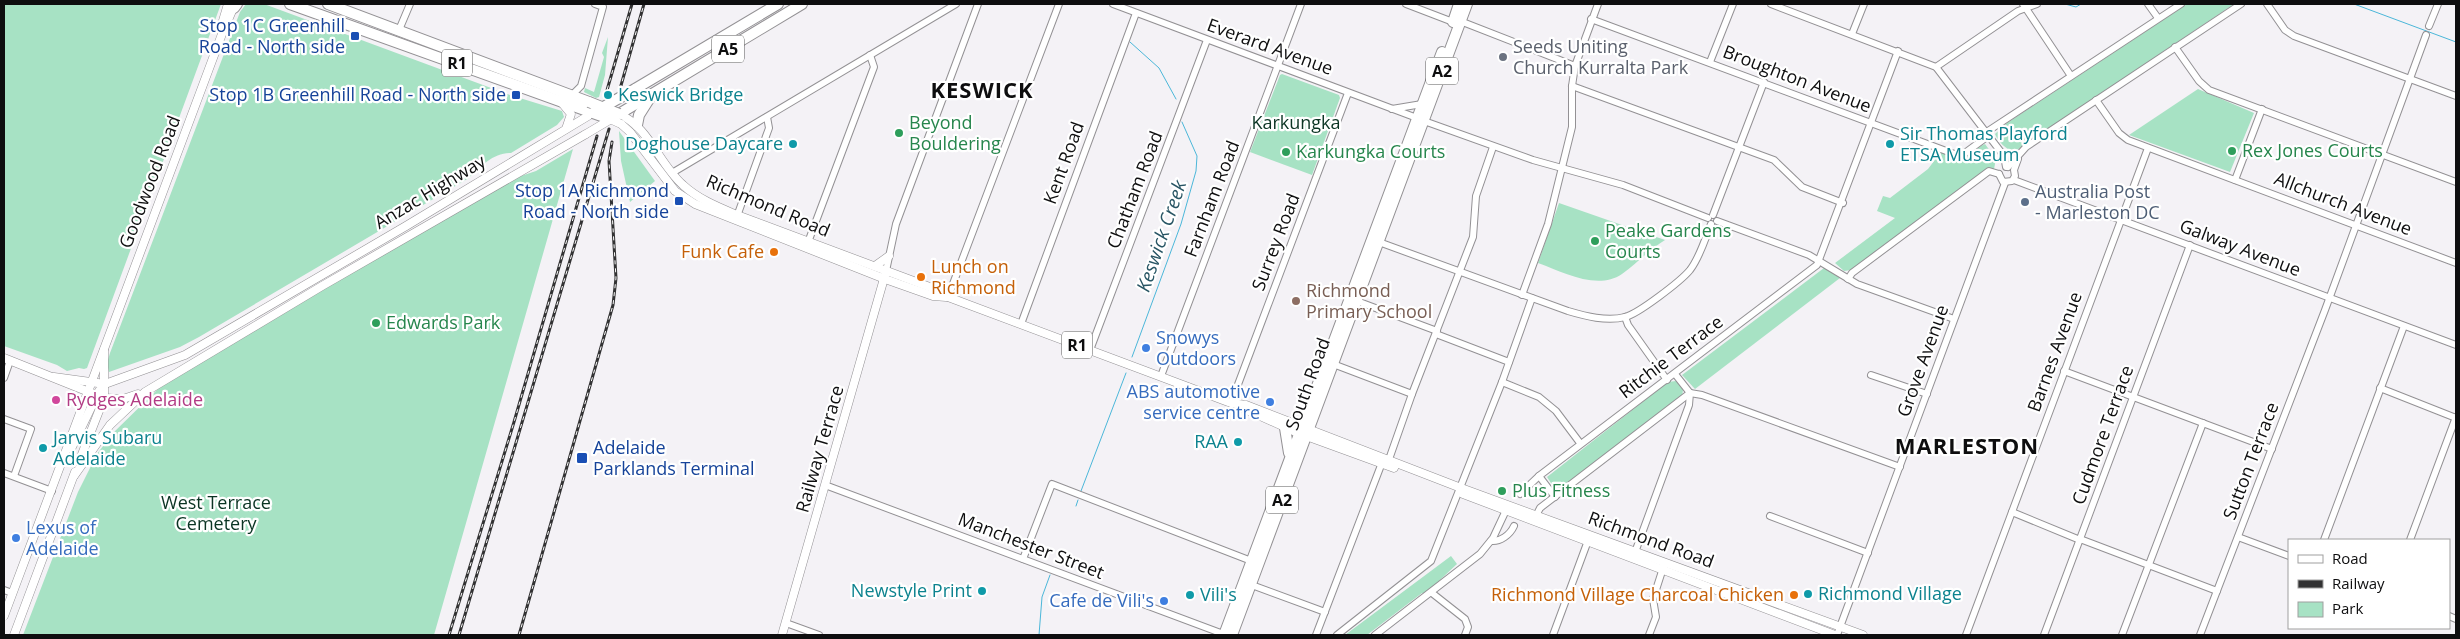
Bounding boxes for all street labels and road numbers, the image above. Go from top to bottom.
street label: Everard Avenue [1204,12,1337,80]
road number: A5 [712,36,744,62]
street label: Broughton Avenue [1720,39,1875,117]
road number: R1 [442,49,472,76]
road number: A2 [1426,58,1458,84]
street label: Goodwood Road [113,112,185,251]
street label: Kent Road [1037,118,1089,207]
street label: Chatham Road [1101,127,1168,252]
street label: Farnham Road [1178,137,1244,260]
street label: Anzac Highway [369,148,490,234]
street label: Allchurch Avenue [2271,166,2416,240]
street label: Richmond Road [703,168,834,242]
street label: Surrey Road [1246,190,1305,294]
street label: Galway Avenue [2176,213,2304,281]
street label: Barnes Avenue [2021,288,2087,415]
street label: Grove Avenue [1891,301,1953,420]
street label: Ritchie Terrace [1613,309,1727,403]
road number: R1 [1062,332,1092,358]
street label: South Road [1279,334,1335,433]
street label: Cudmore Terrace [2066,362,2138,508]
street label: Railway Terrace [789,382,849,515]
street label: Sutton Terrace [2217,399,2283,523]
road number: A2 [1266,486,1298,514]
street label: Richmond Road [1585,505,1718,573]
street label: Manchester Street [955,506,1108,584]

